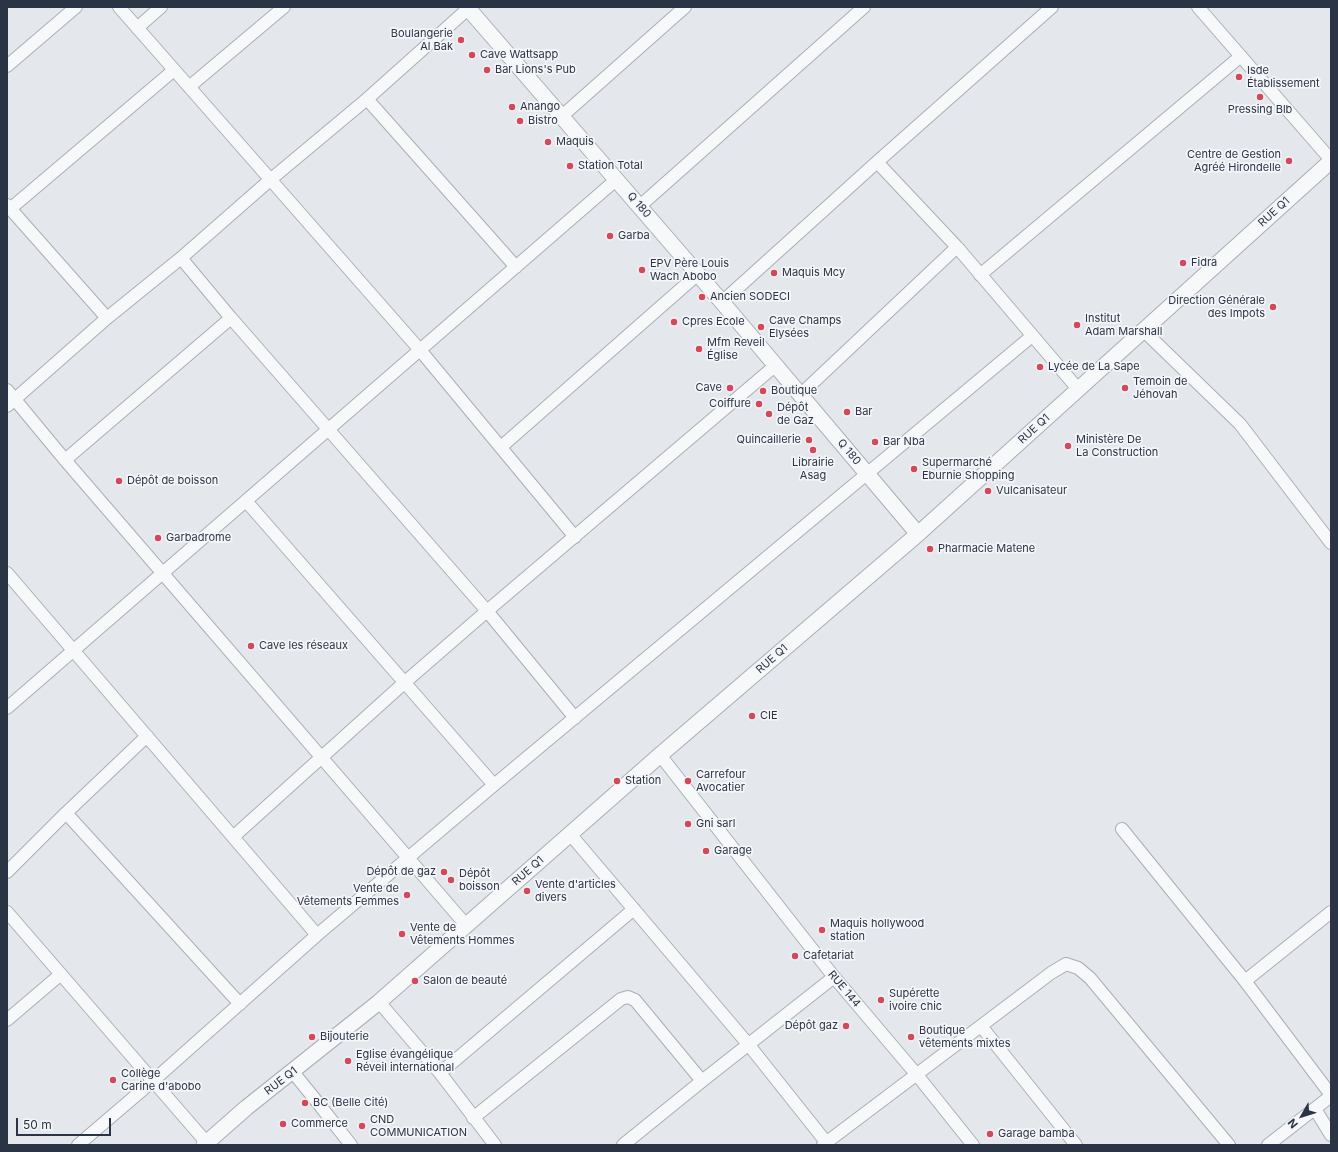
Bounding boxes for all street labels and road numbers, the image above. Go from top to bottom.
street label: Q 180 [624,189,654,221]
street label: RUE Q1 [1256,194,1292,230]
street label: RUE Q1 [1016,411,1052,447]
street label: Q 180 [834,436,864,468]
street label: RUE Q1 [753,642,791,676]
street label: RUE Q1 [509,854,547,888]
street label: RUE 144 [825,968,863,1010]
street label: RUE Q1 [262,1064,300,1098]

